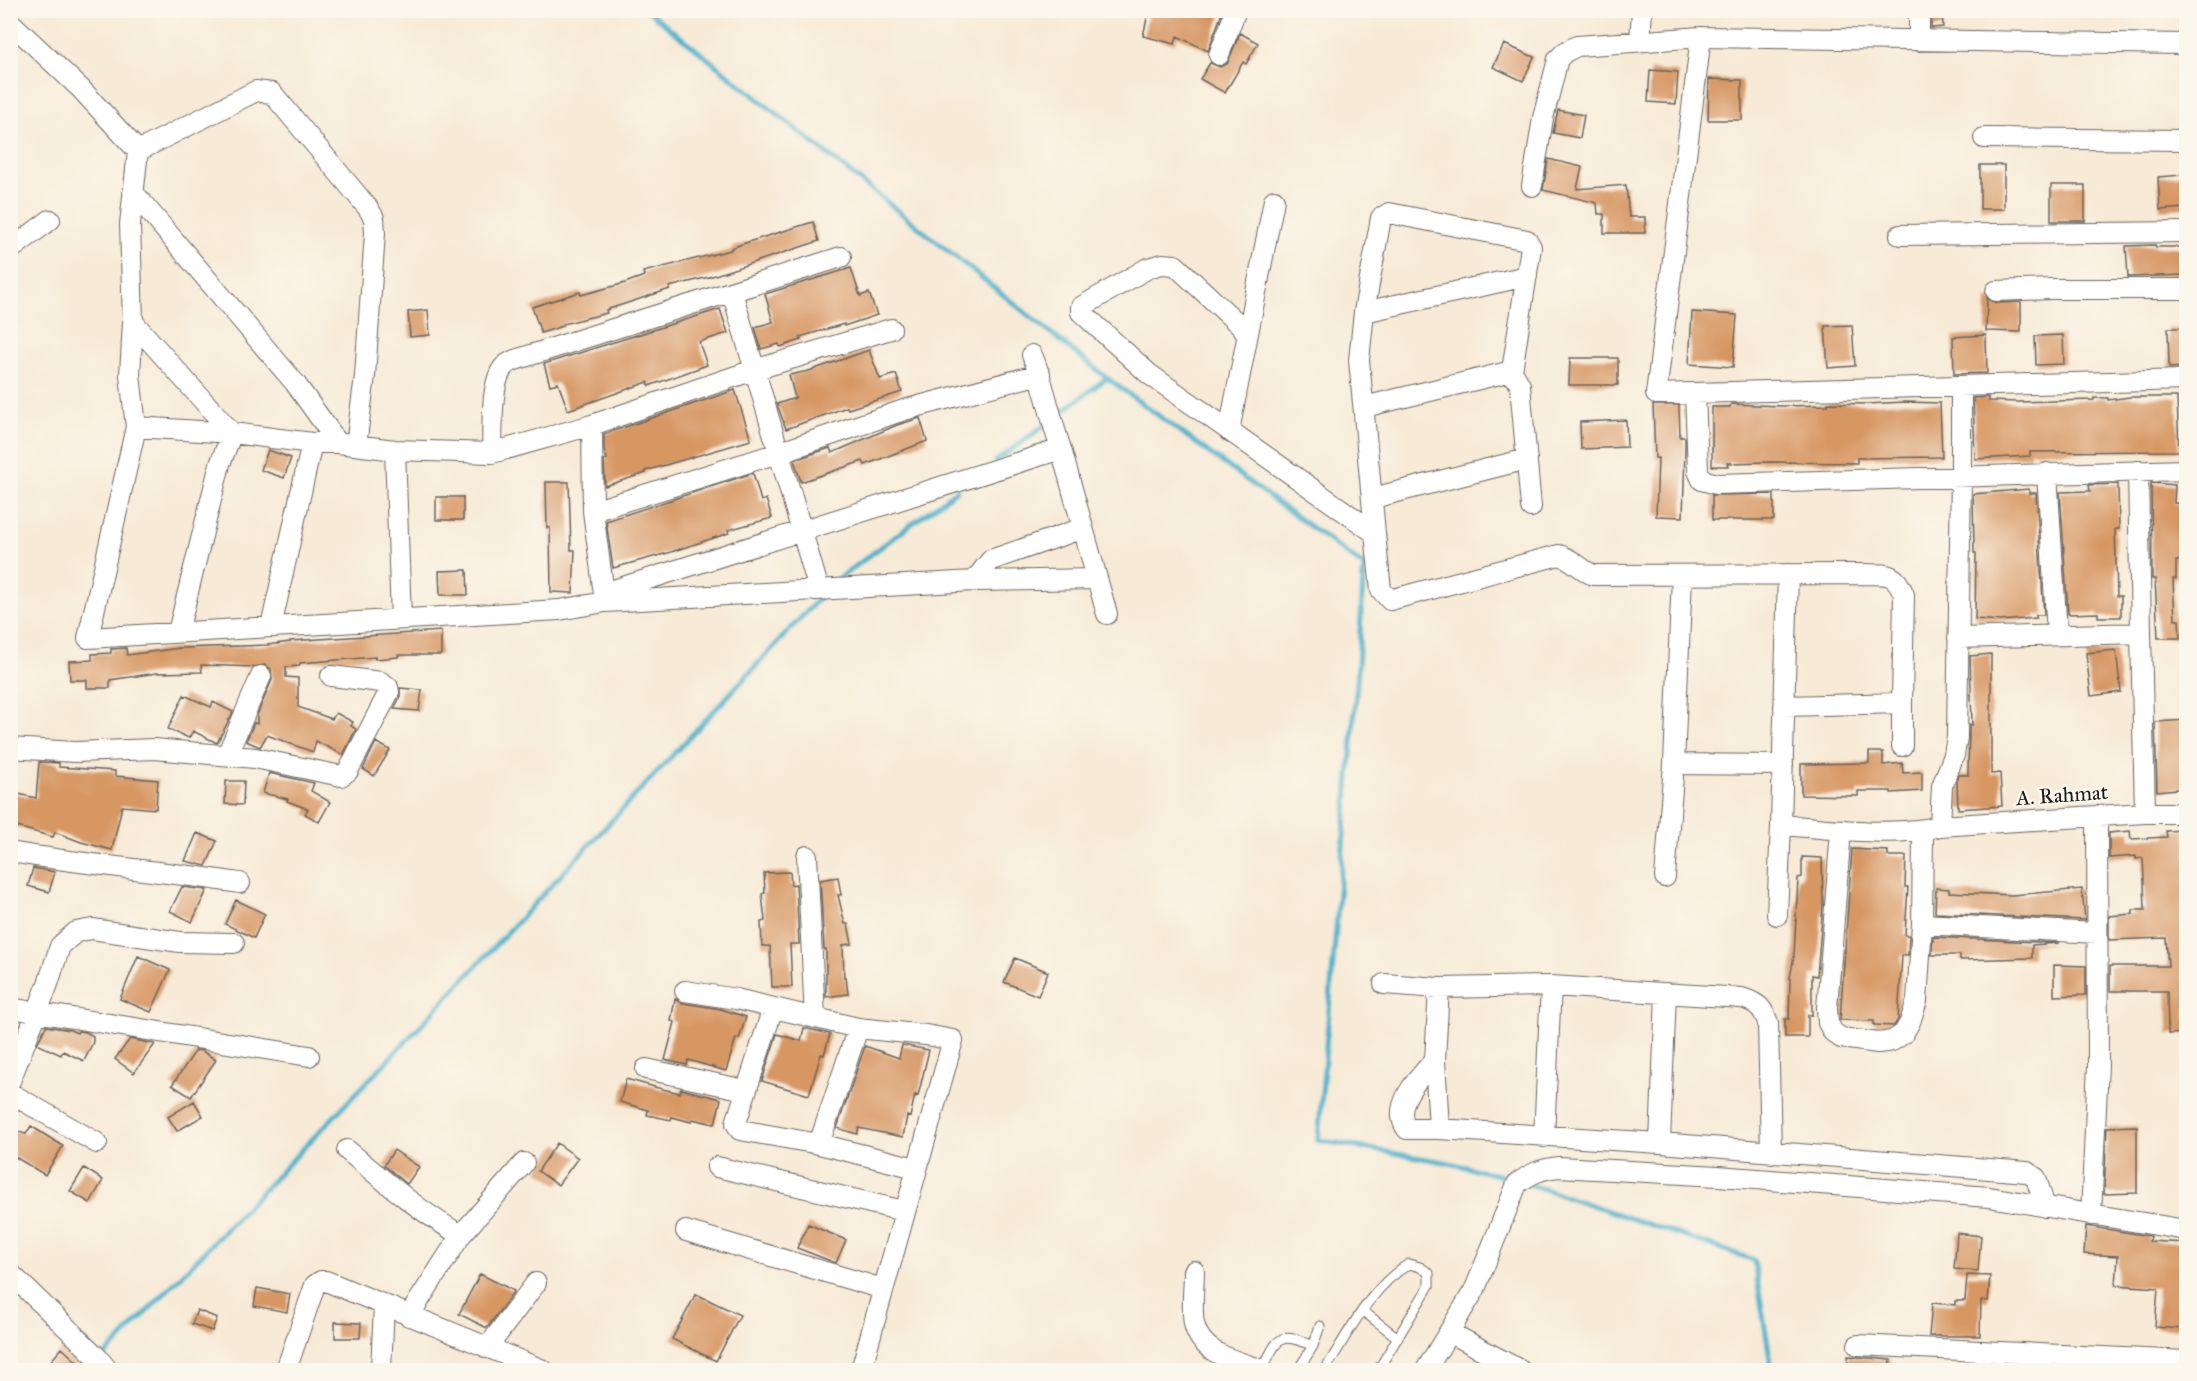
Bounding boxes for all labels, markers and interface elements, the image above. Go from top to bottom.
street label: A. Rahmat [2014,779,2110,811]

